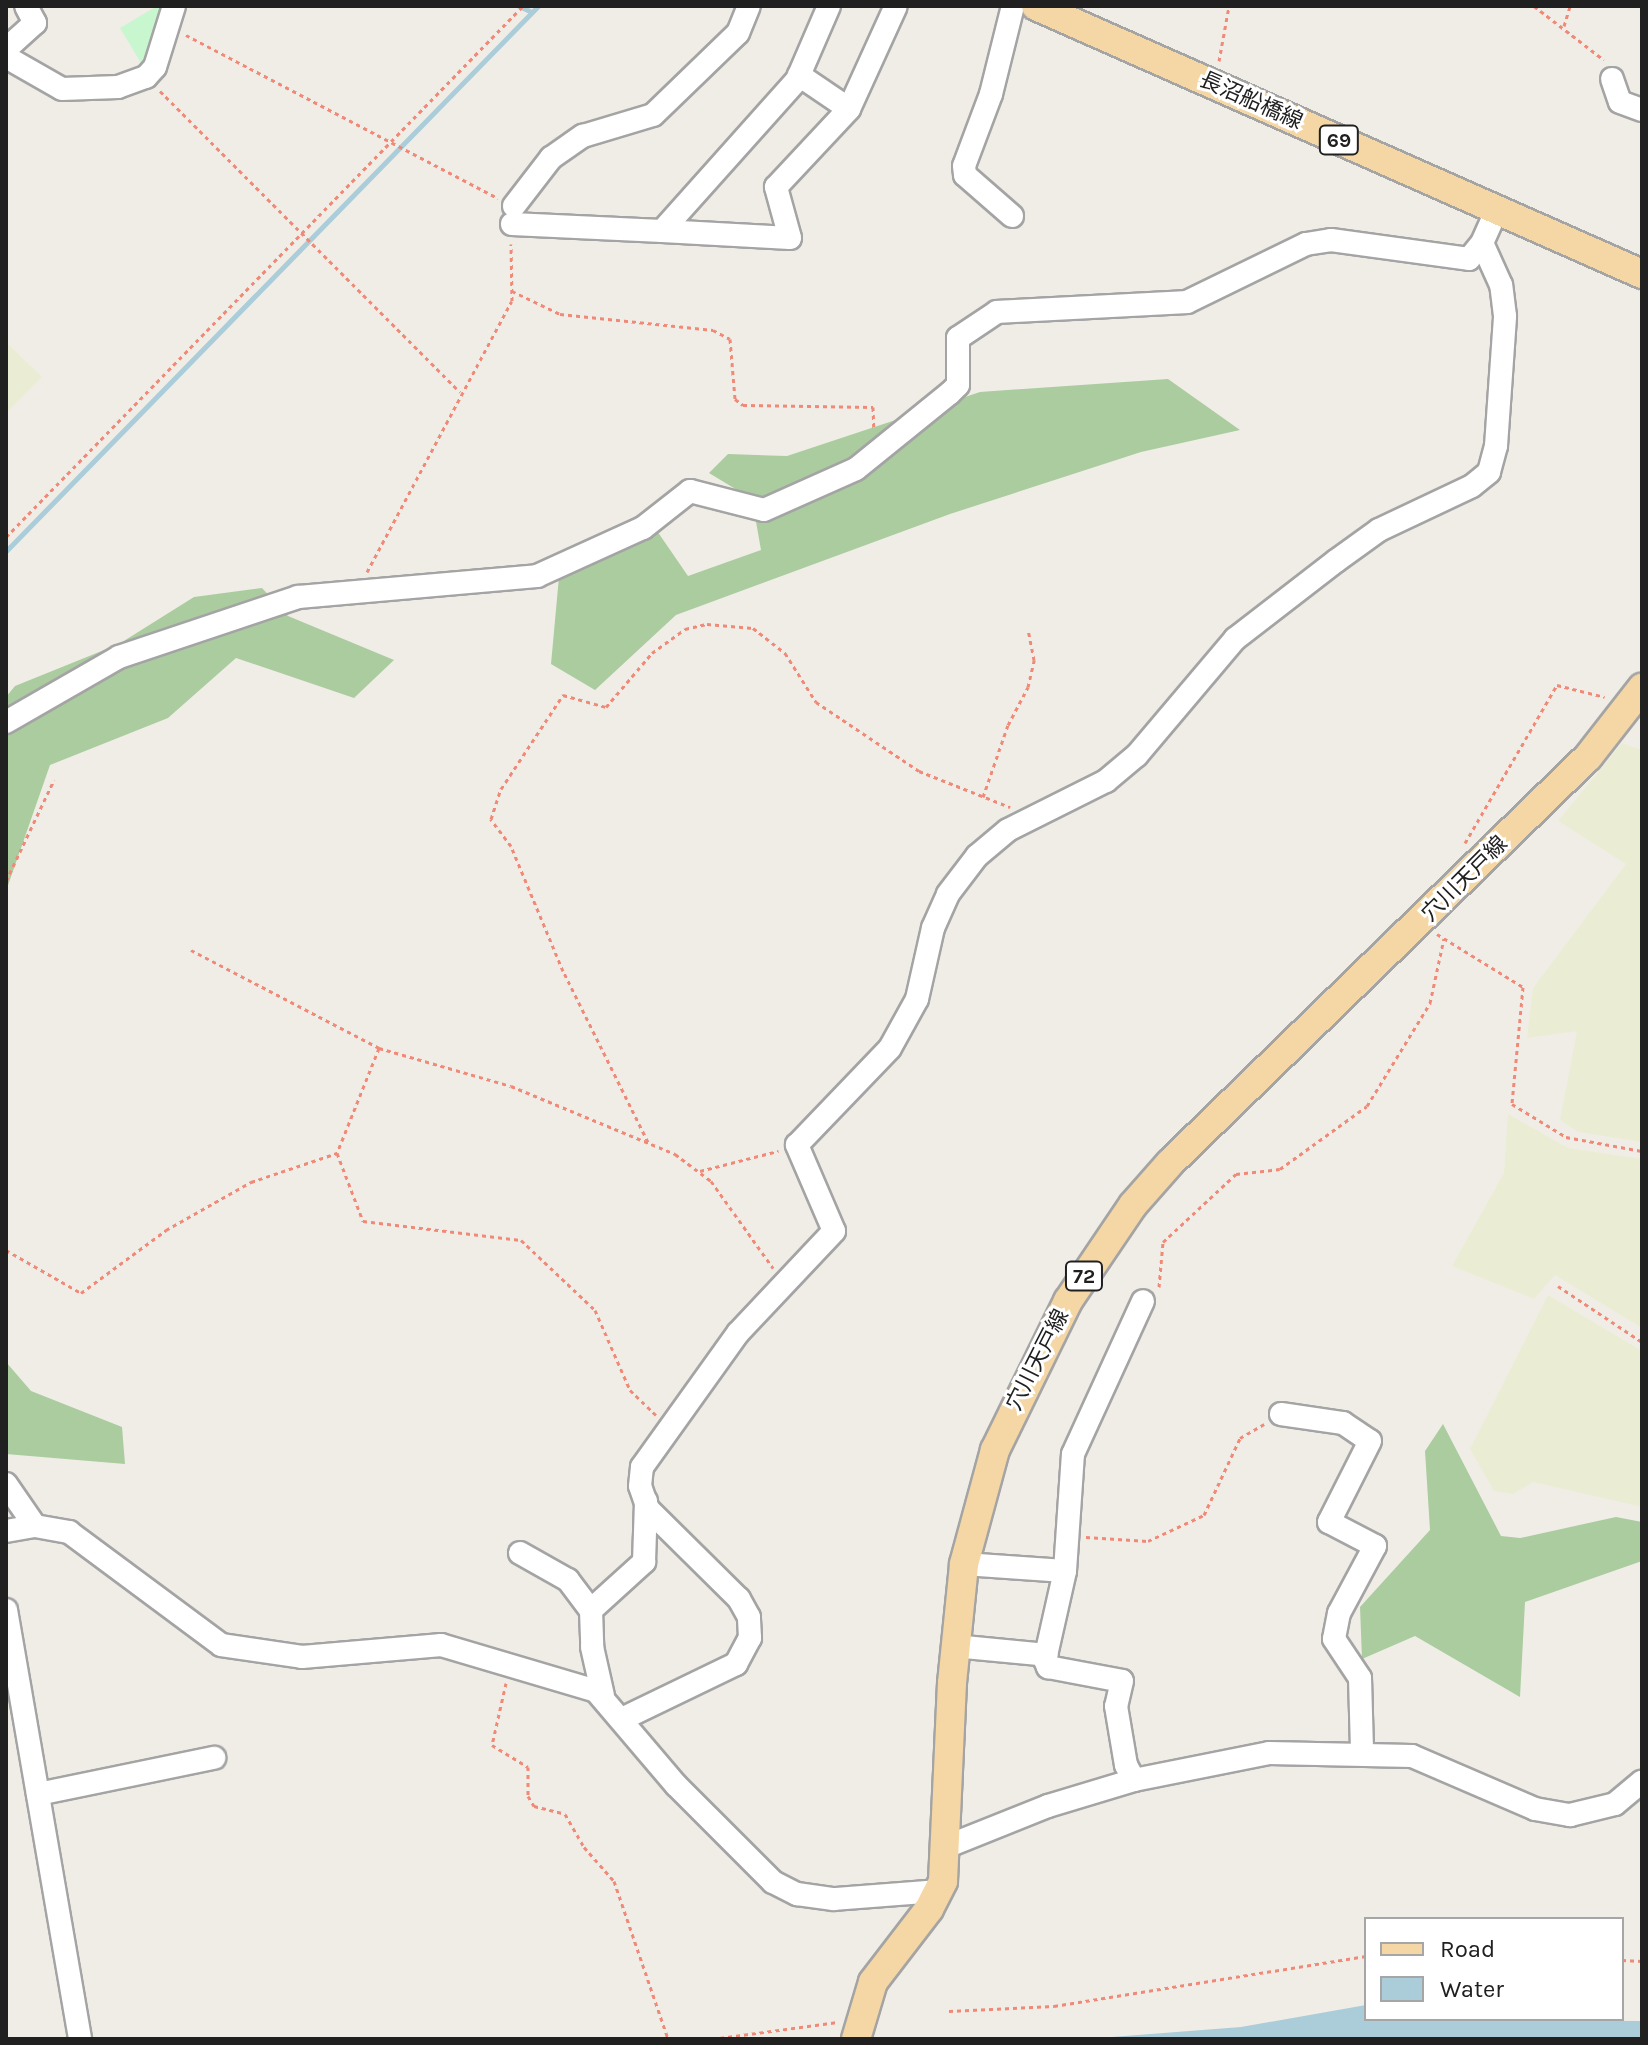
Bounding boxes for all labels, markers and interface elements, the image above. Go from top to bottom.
street label: 長沼船橋線 [1195,67,1307,135]
road number: 69 [1317,124,1361,156]
street label: 穴川天戸線 [1417,831,1513,927]
road number: 72 [1064,1260,1104,1292]
street label: 穴川天戸線 [1001,1305,1075,1415]
legend [1364,1917,1624,2021]
text: Road [1440,1935,1495,1963]
text: Water [1440,1975,1504,2003]

